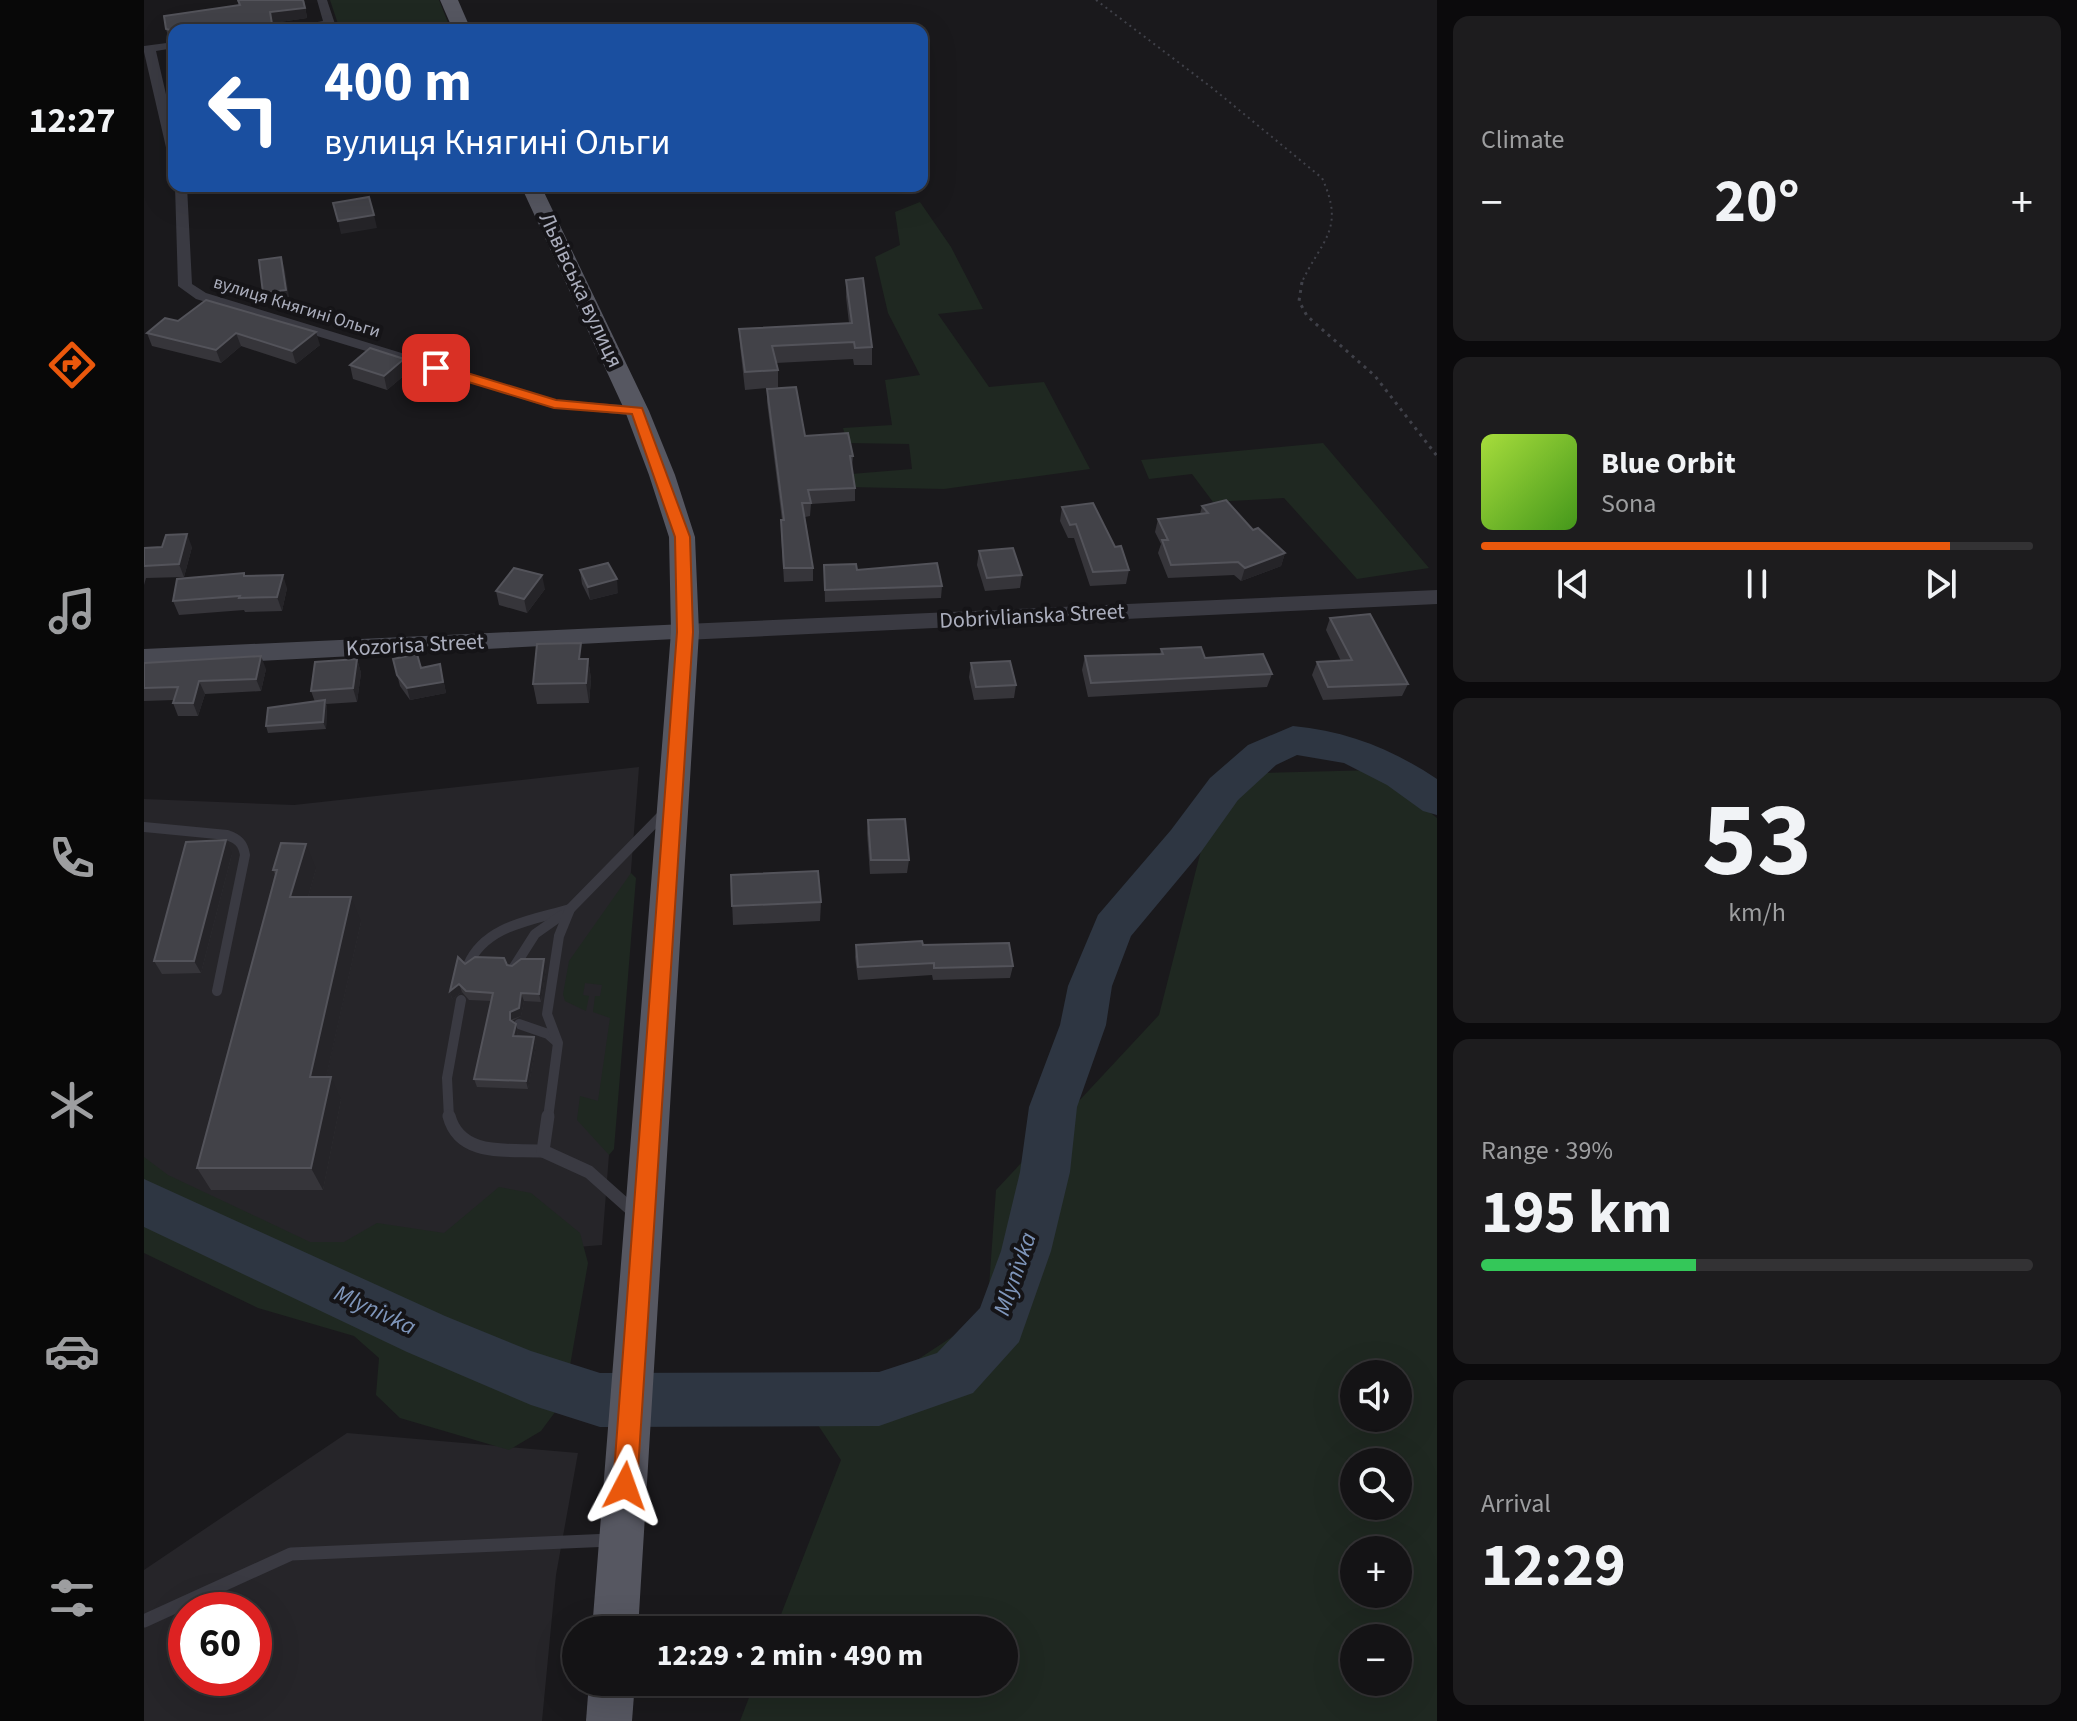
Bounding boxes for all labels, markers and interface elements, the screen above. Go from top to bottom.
text: 400 m [324,43,472,122]
icon: left [192,56,296,160]
text: 12:27 [29,95,115,146]
text: вулиця Княгині Ольги [324,117,671,168]
text: Climate [1481,121,1565,158]
text: 20° [1714,160,1800,245]
text: − [1481,172,1503,235]
text: + [2011,172,2033,235]
street label: Львівська вулиця [531,207,631,373]
street label: вулиця Княгині Ольги [210,270,384,344]
pin [402,334,470,402]
icon: directions [44,337,100,393]
icon: arrive [414,346,458,390]
text: Blue Orbit [1601,442,1736,485]
text: Sona [1601,485,1656,522]
icon: previous [1551,562,1595,606]
icon: pause [1735,562,1779,606]
icon: next [1919,562,1963,606]
icon: music [44,583,100,639]
street label: Dobrivlianska Street [939,595,1126,637]
street label: Kozorisa Street [345,625,485,665]
text: 53 [1702,768,1812,916]
icon: phone [44,830,100,886]
text: km/h [1728,894,1786,931]
icon: climate [44,1077,100,1133]
text: Range · 39% [1481,1132,1613,1169]
text: 195 km [1481,1171,1672,1256]
water label: Mlynivka [984,1227,1046,1321]
water label: Mlynivka [328,1276,422,1344]
icon: car [44,1323,100,1379]
map controls [1340,1360,1412,1696]
button: sound [1340,1360,1412,1432]
position arrow [583,1444,667,1528]
button: search [1340,1448,1412,1520]
text: Arrival [1481,1485,1551,1522]
text: 12:29 [1481,1524,1626,1609]
button: + [1340,1536,1412,1608]
icon: filters [44,1570,100,1626]
speed limit sign: 60 [168,1592,272,1696]
button: − [1340,1624,1412,1696]
text: 12:29 · 2 min · 490 m [657,1634,923,1677]

